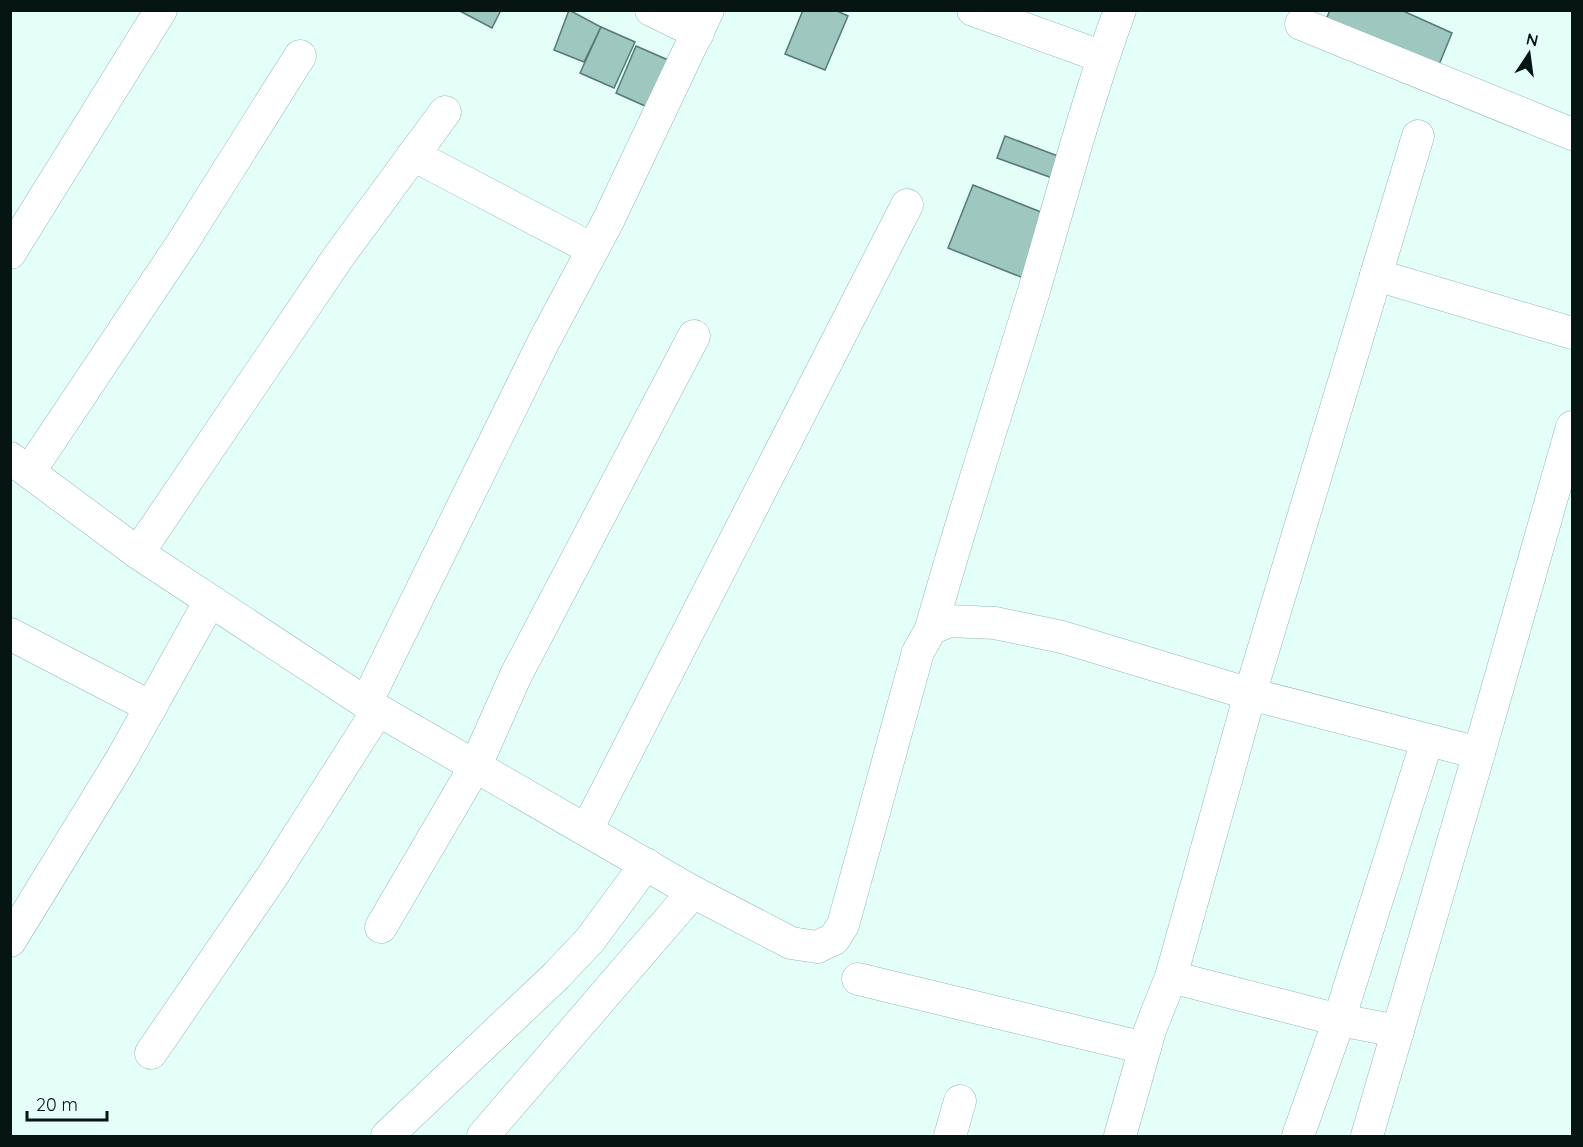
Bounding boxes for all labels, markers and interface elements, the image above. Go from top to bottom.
north arrow [1499,24,1559,84]
text: N [1524,28,1540,50]
scale bar [27,1084,106,1122]
text: 20 m [36,1093,78,1116]

